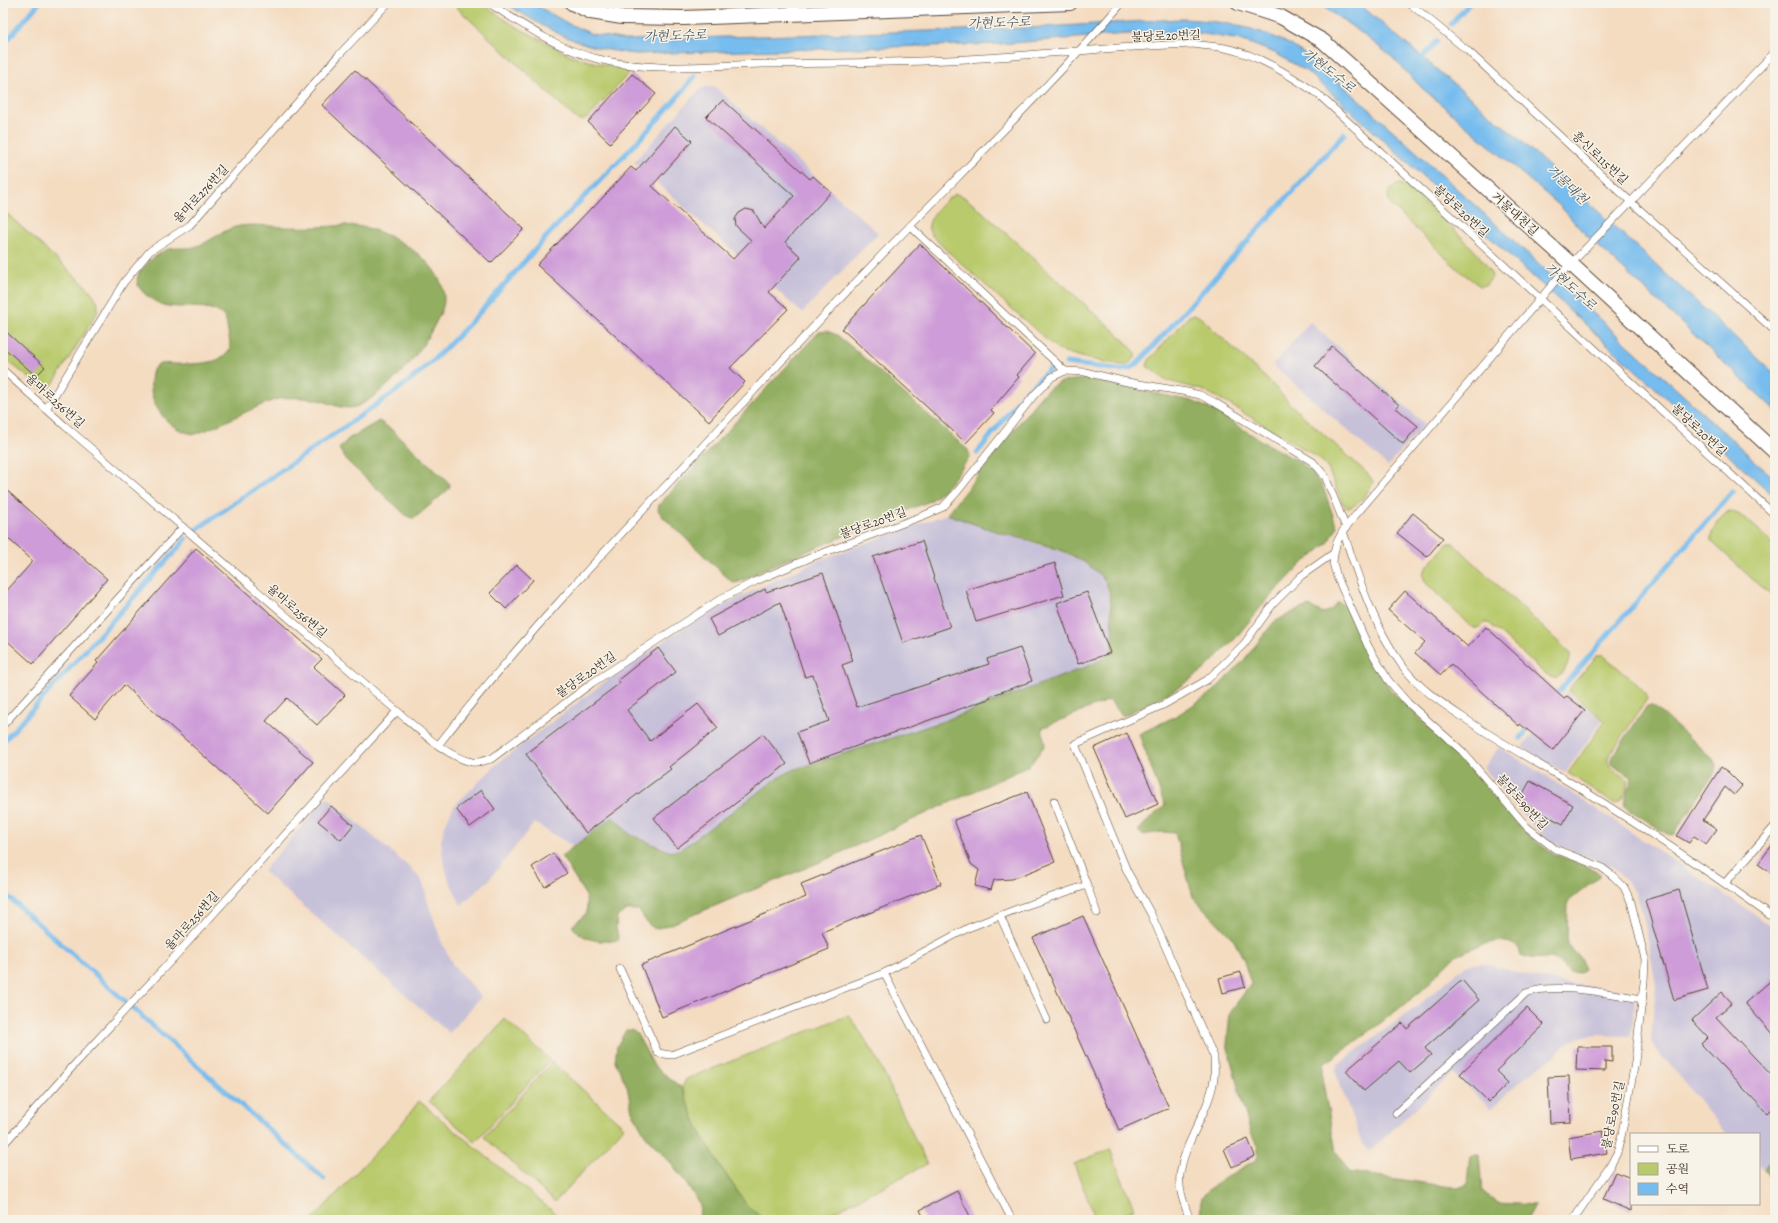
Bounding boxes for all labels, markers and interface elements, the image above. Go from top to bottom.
water label: 가현도수로 [967,13,1031,32]
water label: 가현도수로 [643,26,707,45]
street label: 불당로20번길 [1131,27,1201,45]
water label: 가현도수로 [1299,44,1359,97]
street label: 흥신로115번길 [1568,128,1632,188]
street label: 율마로276번길 [170,161,232,227]
water label: 거물대천 [1544,161,1593,209]
street label: 불당로20번길 [1430,181,1492,241]
street label: 거물대천길 [1488,189,1542,239]
water label: 가현도수로 [1542,259,1600,314]
street label: 율마로256번길 [22,370,88,432]
street label: 불당로20번길 [1668,400,1730,460]
street label: 불당로20번길 [837,504,909,542]
street label: 율마로256번길 [264,581,330,641]
street label: 불당로20번길 [553,648,619,702]
street label: 불당로90번길 [1493,771,1551,833]
street label: 율마로256번길 [161,888,223,954]
street label: 불당로90번길 [1598,1079,1628,1151]
legend [1630,1133,1760,1205]
text: 도로 [1666,1141,1690,1157]
text: 공원 [1666,1161,1689,1177]
text: 수역 [1666,1181,1689,1197]

